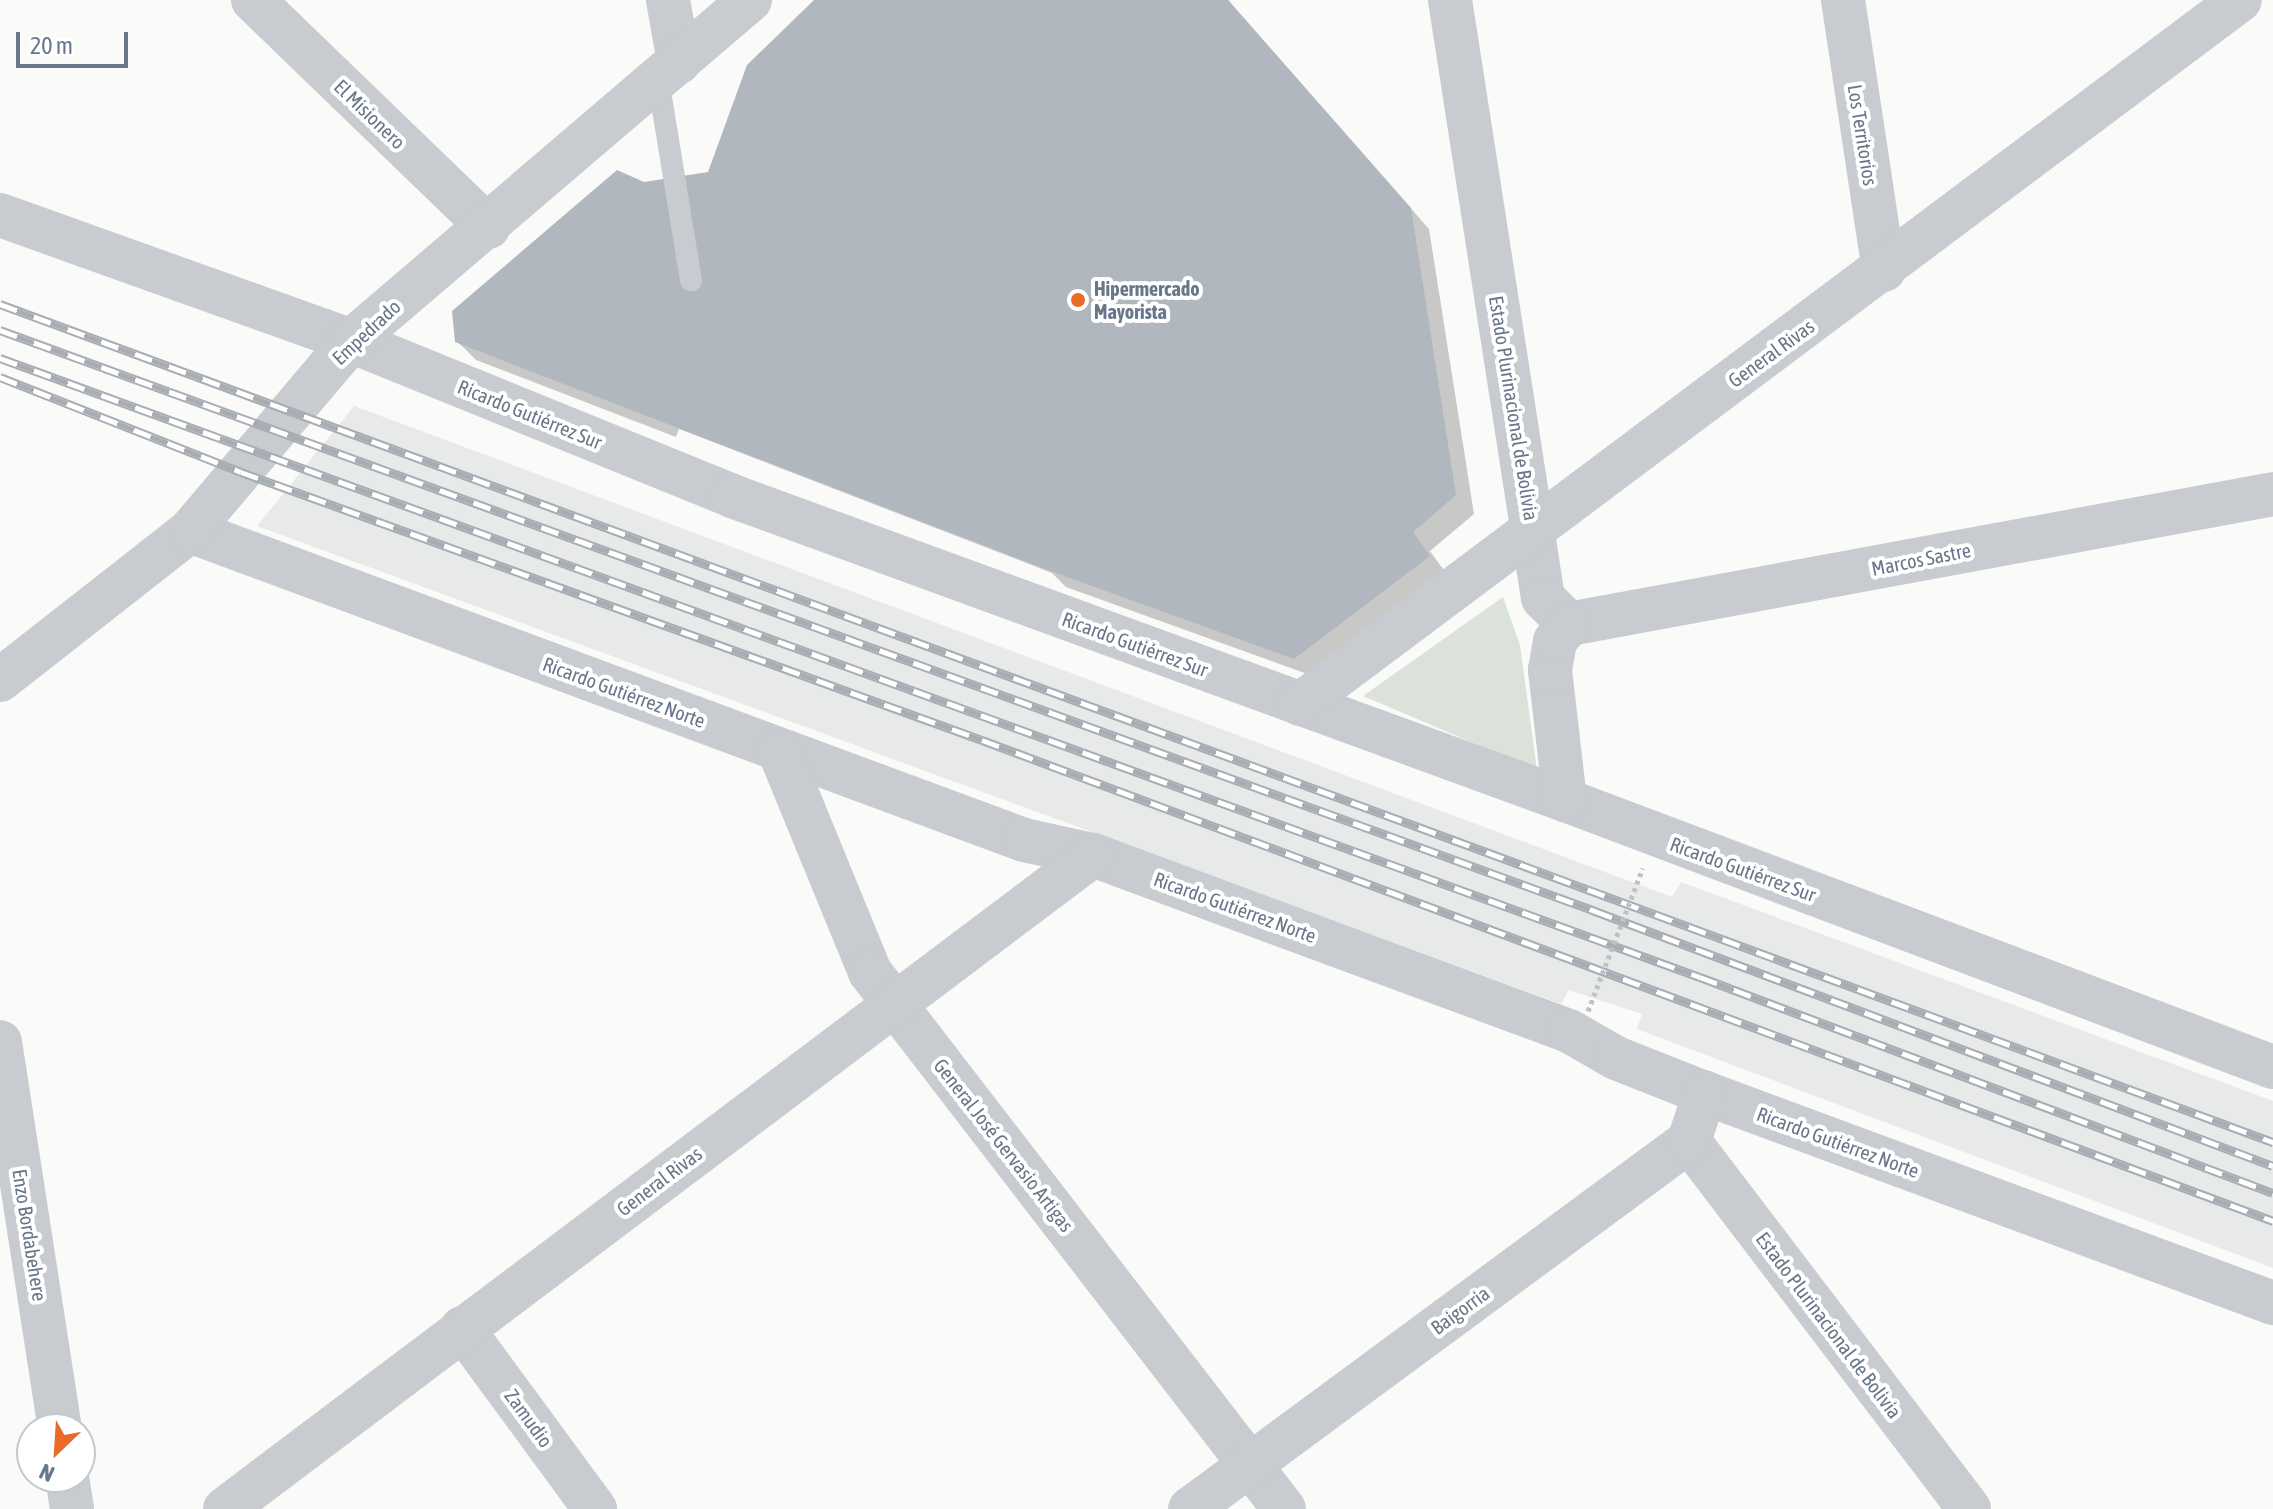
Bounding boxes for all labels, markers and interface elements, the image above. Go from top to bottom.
scale bar [20,16,132,66]
text: 20 m [30,32,73,59]
street label: El Misionero [329,74,411,154]
street label: Los Territorios [1843,83,1883,187]
place label: Hipermercado Mayorista [1094,276,1200,323]
marker: Hipermercado Mayorista [1069,291,1087,309]
street label: Empedrado [327,294,405,370]
street label: Estado Plurinacional de Bolivia [1484,294,1544,522]
street label: General Rivas [1723,314,1819,392]
street label: Ricardo Gutiérrez Sur [454,374,606,454]
street label: Marcos Sastre [1869,538,1973,580]
street label: Ricardo Gutiérrez Sur [1059,607,1211,681]
street label: Ricardo Gutiérrez Norte [540,652,708,732]
street label: Ricardo Gutiérrez Sur [1667,832,1819,906]
street label: Ricardo Gutiérrez Norte [1151,867,1319,947]
street label: General José Gervasio Artigas [929,1054,1079,1236]
street label: Ricardo Gutiérrez Norte [1754,1102,1922,1182]
street label: General Rivas [612,1141,706,1221]
street label: Enzo Bordabehere [8,1167,52,1303]
street label: Estado Plurinacional de Bolivia [1751,1227,1907,1423]
street label: Baigorria [1426,1281,1494,1339]
street label: Zamudio [500,1384,558,1452]
north arrow [16,1413,96,1493]
text: N [35,1458,58,1487]

